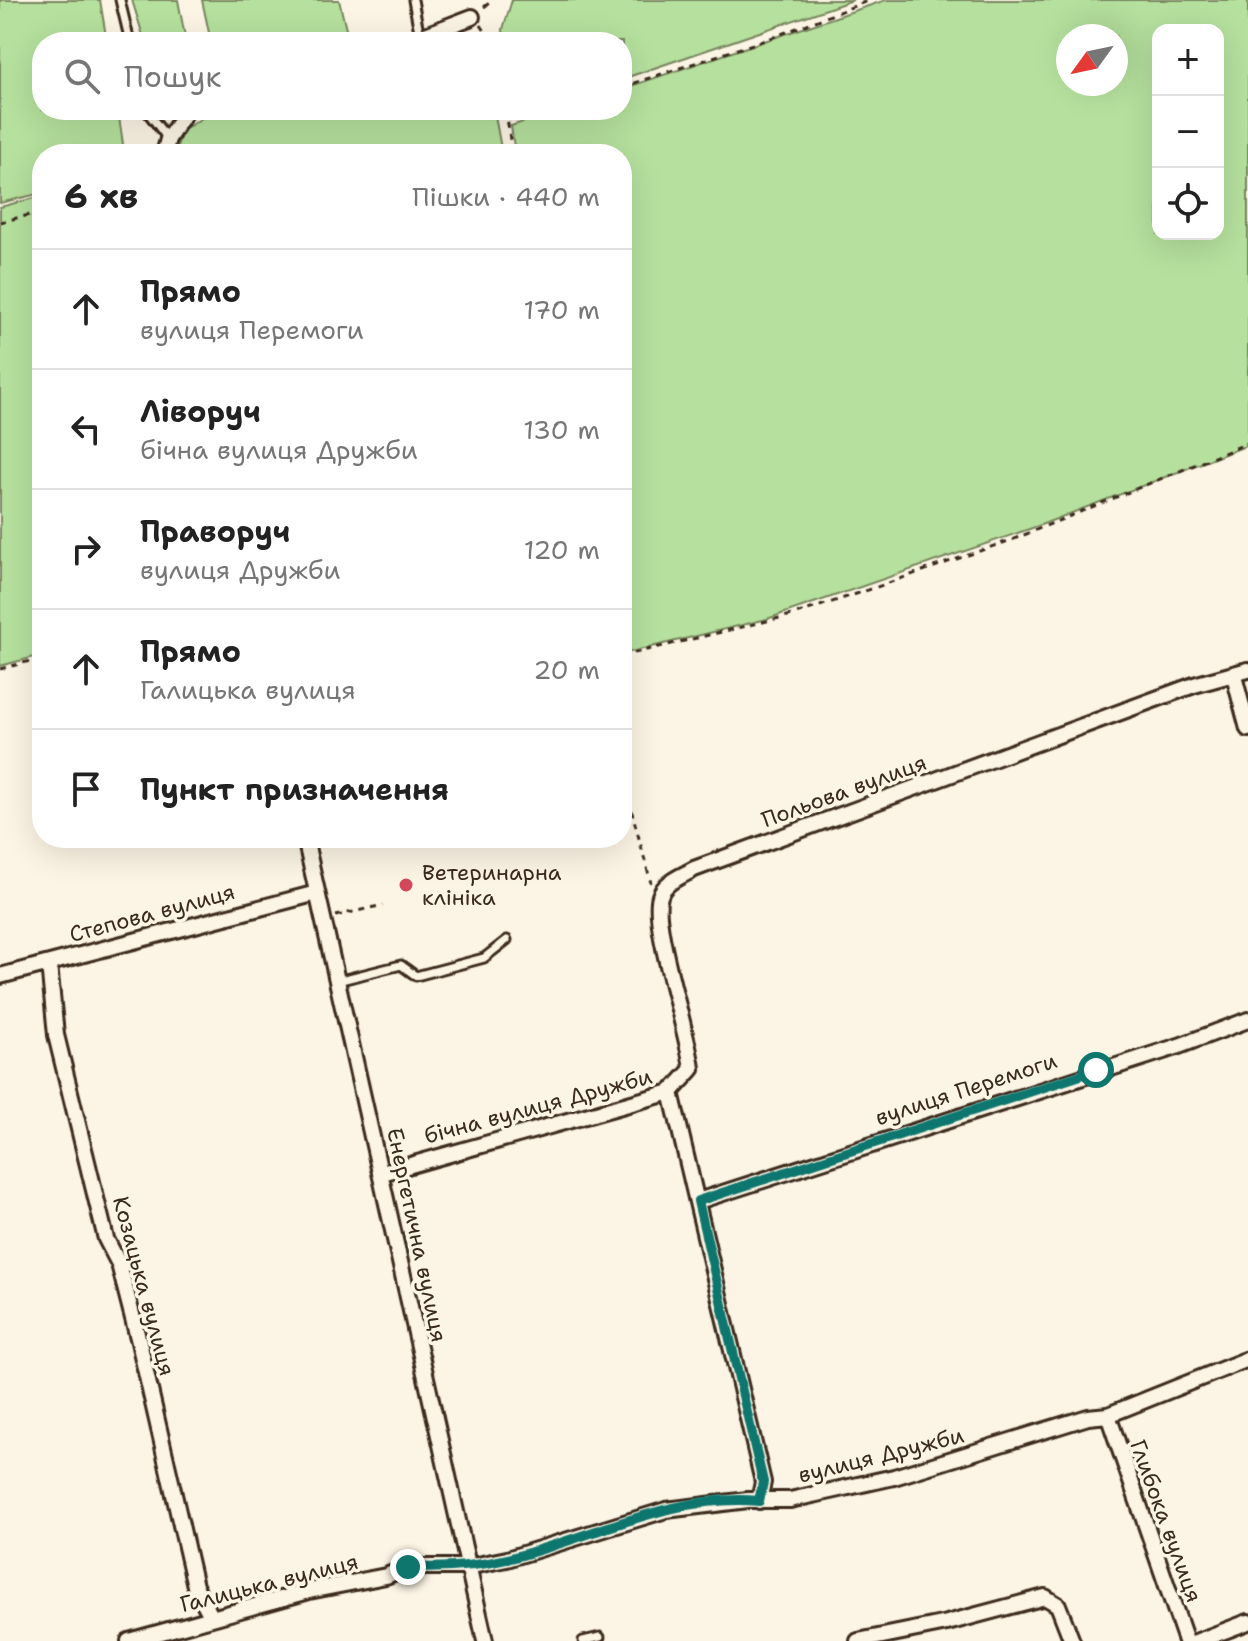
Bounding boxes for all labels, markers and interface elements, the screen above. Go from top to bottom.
north arrow [1056,24,1128,96]
map controls [1152,24,1224,240]
button: + [1152,24,1224,96]
search box [32,32,632,120]
icon: search [60,54,104,98]
text: Пошук [124,56,221,97]
button: − [1152,96,1224,168]
button: locate [1152,168,1224,240]
text: 6 хв [64,173,138,219]
text: Пішки · 440 m [412,179,600,214]
text: Прямо [140,271,241,312]
icon: ahead [64,287,108,331]
text: 170 m [523,292,600,327]
text: вулиця Перемоги [140,312,364,347]
text: Ліворуч [140,391,261,432]
icon: left [64,407,108,451]
text: 130 m [523,412,600,447]
text: бічна вулиця Дружби [140,432,418,467]
text: Праворуч [140,511,290,552]
icon: right [64,527,108,571]
text: 120 m [524,532,600,567]
text: вулиця Дружби [140,552,341,587]
text: Прямо [140,631,241,672]
icon: ahead [64,647,108,691]
text: 20 m [533,652,600,687]
text: Галицька вулиця [140,672,356,707]
street label: Польова вулиця [757,748,931,834]
icon: arrive [64,767,108,811]
text: Пункт призначення [140,769,449,810]
place label: Ветеринарна клініка [422,858,562,912]
marker: Ветеринарна клініка [397,876,415,894]
street label: Степова вулиця [66,877,238,949]
street label: вулиця Перемоги [871,1046,1061,1132]
route start [1078,1052,1114,1088]
street label: бічна вулиця Дружби [421,1062,655,1150]
street label: Енергетична вулиця [380,1125,454,1345]
street label: Козацька вулиця [106,1193,182,1379]
street label: вулиця Дружби [795,1420,967,1490]
street label: Глибока вулиця [1123,1436,1209,1606]
street label: Галицька вулиця [177,1547,361,1619]
route end [390,1549,426,1585]

